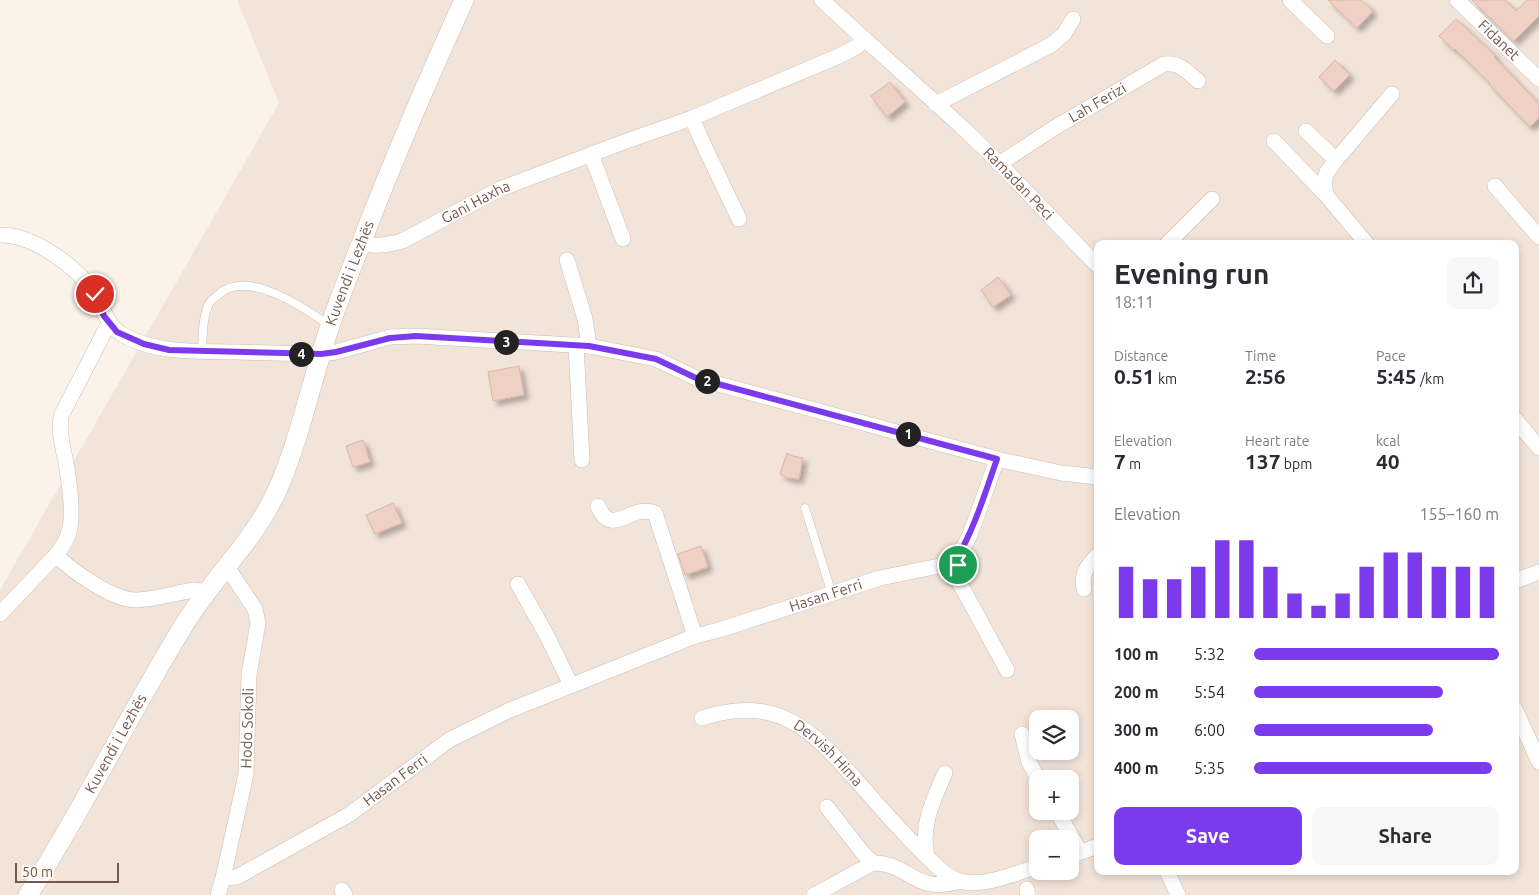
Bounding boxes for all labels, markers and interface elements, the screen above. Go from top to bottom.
street label: Fidanet [1475,16,1523,64]
street label: Lah Ferizi [1065,79,1129,126]
street label: Ramadan Peci [980,144,1058,223]
street label: Gani Haxha [438,177,512,227]
street label: Kuvendi i Lezhës [322,218,377,328]
button: share [1447,257,1499,309]
text: Evening run [1114,258,1269,289]
pin [74,273,116,315]
icon: check [81,280,109,308]
text: 18:11 [1114,293,1154,311]
pin: 3 [494,330,518,354]
text: 3 [503,334,510,350]
pin: 4 [288,342,314,366]
text: 4 [298,346,305,362]
text: Distance [1114,348,1168,364]
text: Time [1245,348,1276,364]
text: Pace [1376,348,1406,364]
text: 0.51 [1114,364,1155,388]
text: 2:56 [1245,364,1286,388]
text: 5:45 [1376,364,1417,388]
pin: 2 [694,368,720,394]
text: km [1155,371,1177,387]
text: /km [1417,371,1444,387]
text: 2 [704,373,711,389]
pin: 1 [896,422,920,446]
text: 1 [905,426,912,442]
text: Elevation [1114,433,1172,449]
text: Heart rate [1245,433,1309,449]
text: kcal [1376,433,1400,449]
text: 7 [1114,449,1126,473]
text: 137 [1245,449,1281,473]
text: 40 [1376,449,1400,473]
text: m [1126,456,1141,472]
text: bpm [1281,456,1312,472]
text: Elevation [1114,505,1181,523]
text: 155–160 m [1419,505,1499,523]
pin [937,544,979,586]
icon: arrive [944,551,972,579]
street label: Hasan Ferri [787,575,864,615]
text: 100 m [1114,645,1159,663]
text: 5:32 [1194,645,1225,663]
text: 200 m [1114,683,1159,701]
text: 5:54 [1194,683,1225,701]
street label: Hodo Sokoli [237,688,257,769]
street label: Kuvendi i Lezhës [81,691,150,796]
map controls [1029,710,1079,880]
button: layers [1029,710,1079,760]
street label: Dervish Hima [791,716,867,789]
text: 300 m [1114,721,1159,739]
text: 6:00 [1194,721,1225,739]
street label: Hasan Ferri [360,750,430,809]
text: 400 m [1114,759,1159,777]
text: 5:35 [1194,759,1225,777]
button: + [1029,770,1079,820]
button: Save [1114,807,1302,865]
button: Share [1312,807,1499,865]
button: − [1029,830,1079,880]
scale bar [15,860,119,883]
text: 50 m [22,864,53,880]

